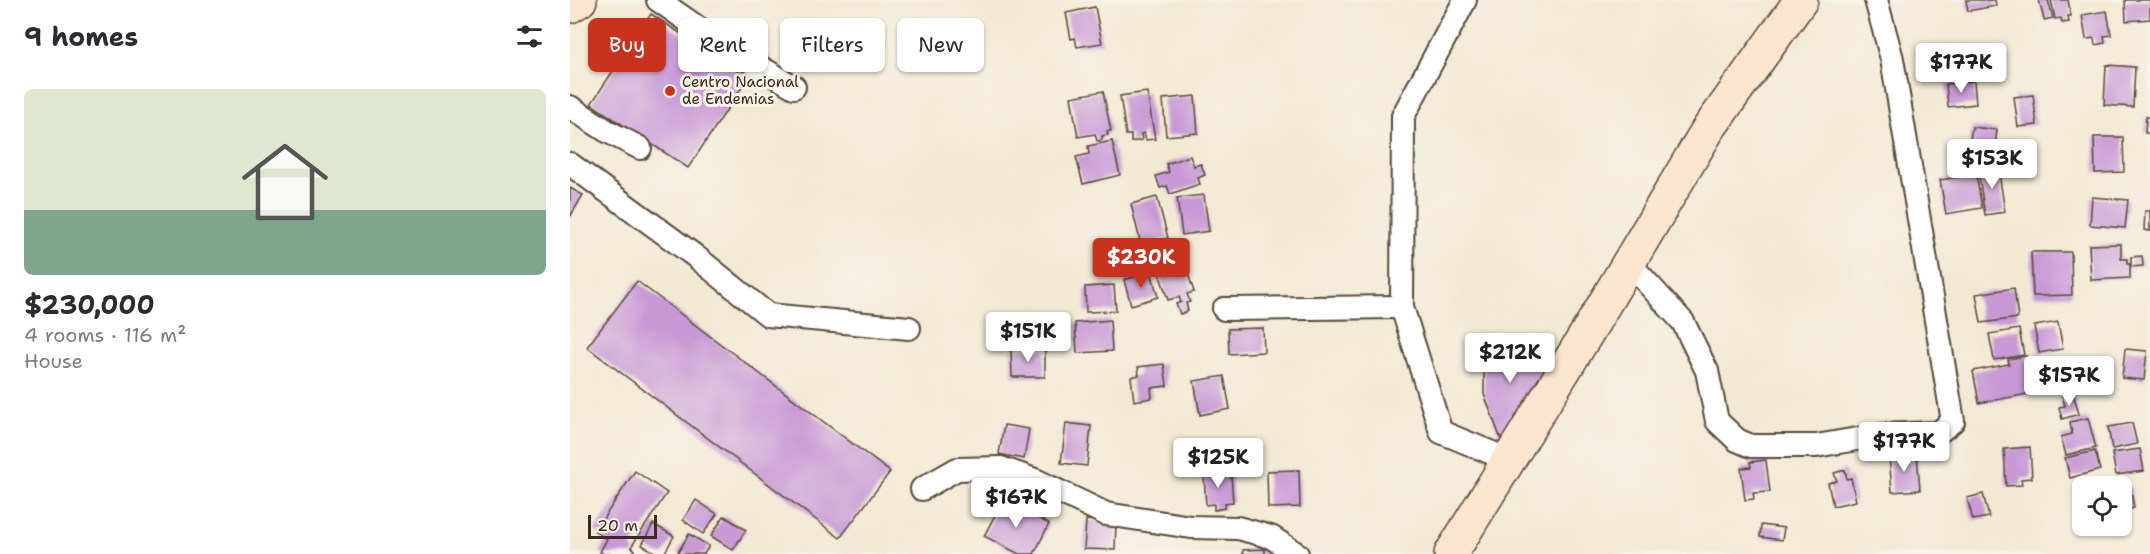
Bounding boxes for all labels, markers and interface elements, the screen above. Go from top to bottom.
chip: Buy [588,18,666,72]
chip: Rent [678,18,768,72]
chip: Filters [780,18,885,72]
chip: New [897,18,984,72]
text: 9 homes [24,19,138,54]
icon: filters [513,20,546,53]
pin: $177K [1919,43,2003,94]
text: $177K [1930,49,1993,75]
place label: Centro Nacional de Endemias [682,72,799,109]
marker: Centro Nacional de Endemias [663,84,677,98]
icon: home [231,128,339,236]
pin: $153K [1950,139,2034,190]
text: $153K [1961,145,2023,171]
pin: $230K [1099,238,1183,289]
text: $230K [1107,244,1175,270]
text: $230,000 [24,287,155,322]
pin: $151K [986,312,1070,363]
text: $151K [1000,318,1056,344]
text: 4 rooms · 116 m² [24,322,186,348]
pin: $212K [1468,333,1552,384]
text: $212K [1479,339,1541,365]
text: House [24,348,83,374]
pin: $157K [2027,356,2111,407]
text: $157K [2038,362,2100,388]
pin: $177K [1862,422,1946,473]
text: $177K [1873,428,1936,454]
pin: $125K [1176,438,1260,489]
text: $125K [1187,444,1249,470]
map controls [2072,476,2132,536]
button: locate [2072,476,2132,536]
pin: $167K [974,478,1058,529]
text: $167K [985,484,1047,510]
scale bar [588,512,657,540]
text: 20 m [597,515,638,536]

